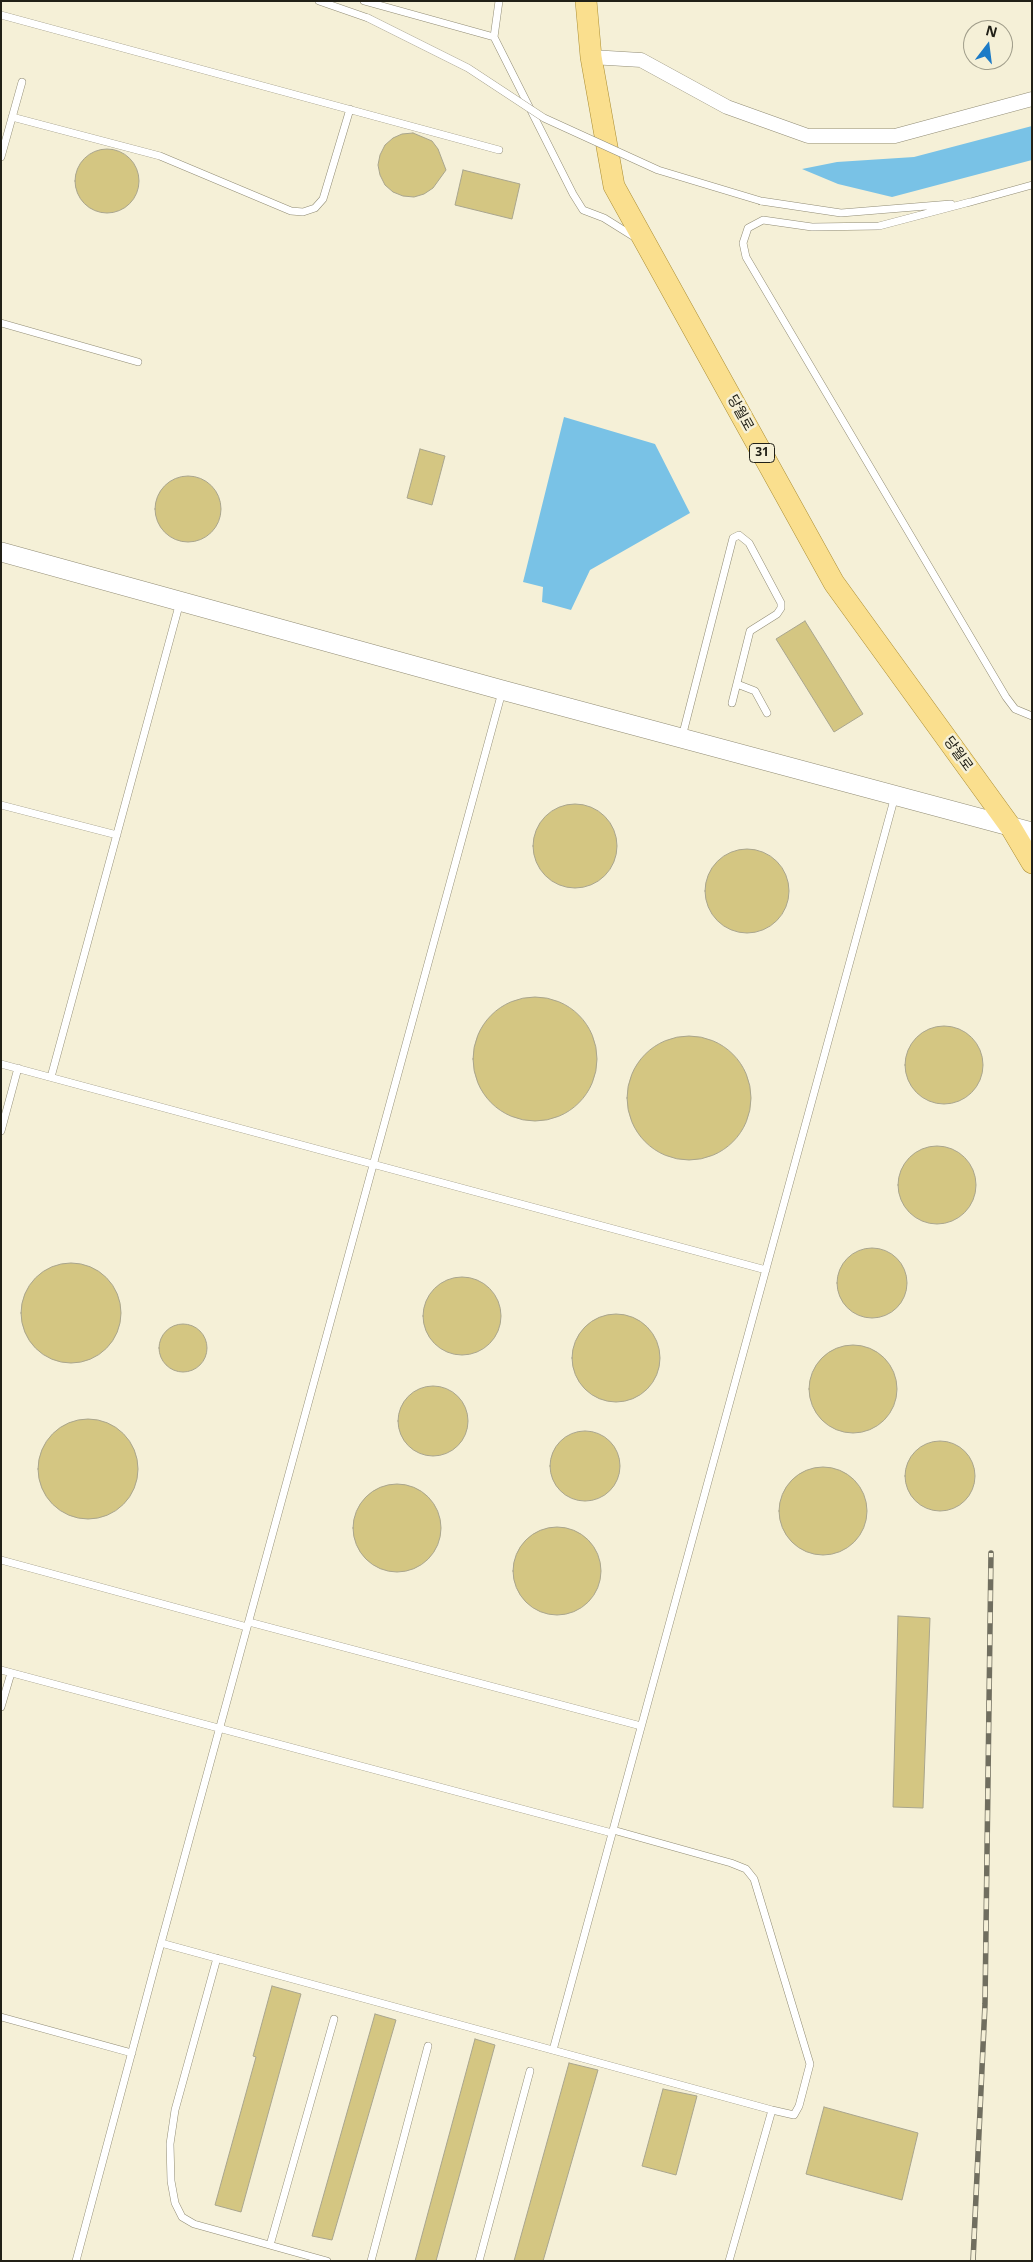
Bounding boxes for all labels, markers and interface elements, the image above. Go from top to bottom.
north arrow [963,20,1013,70]
text: N [984,20,1000,42]
street label: 당월로 [723,392,757,434]
road number: 31 [750,443,774,462]
street label: 당월로 [940,733,976,775]

